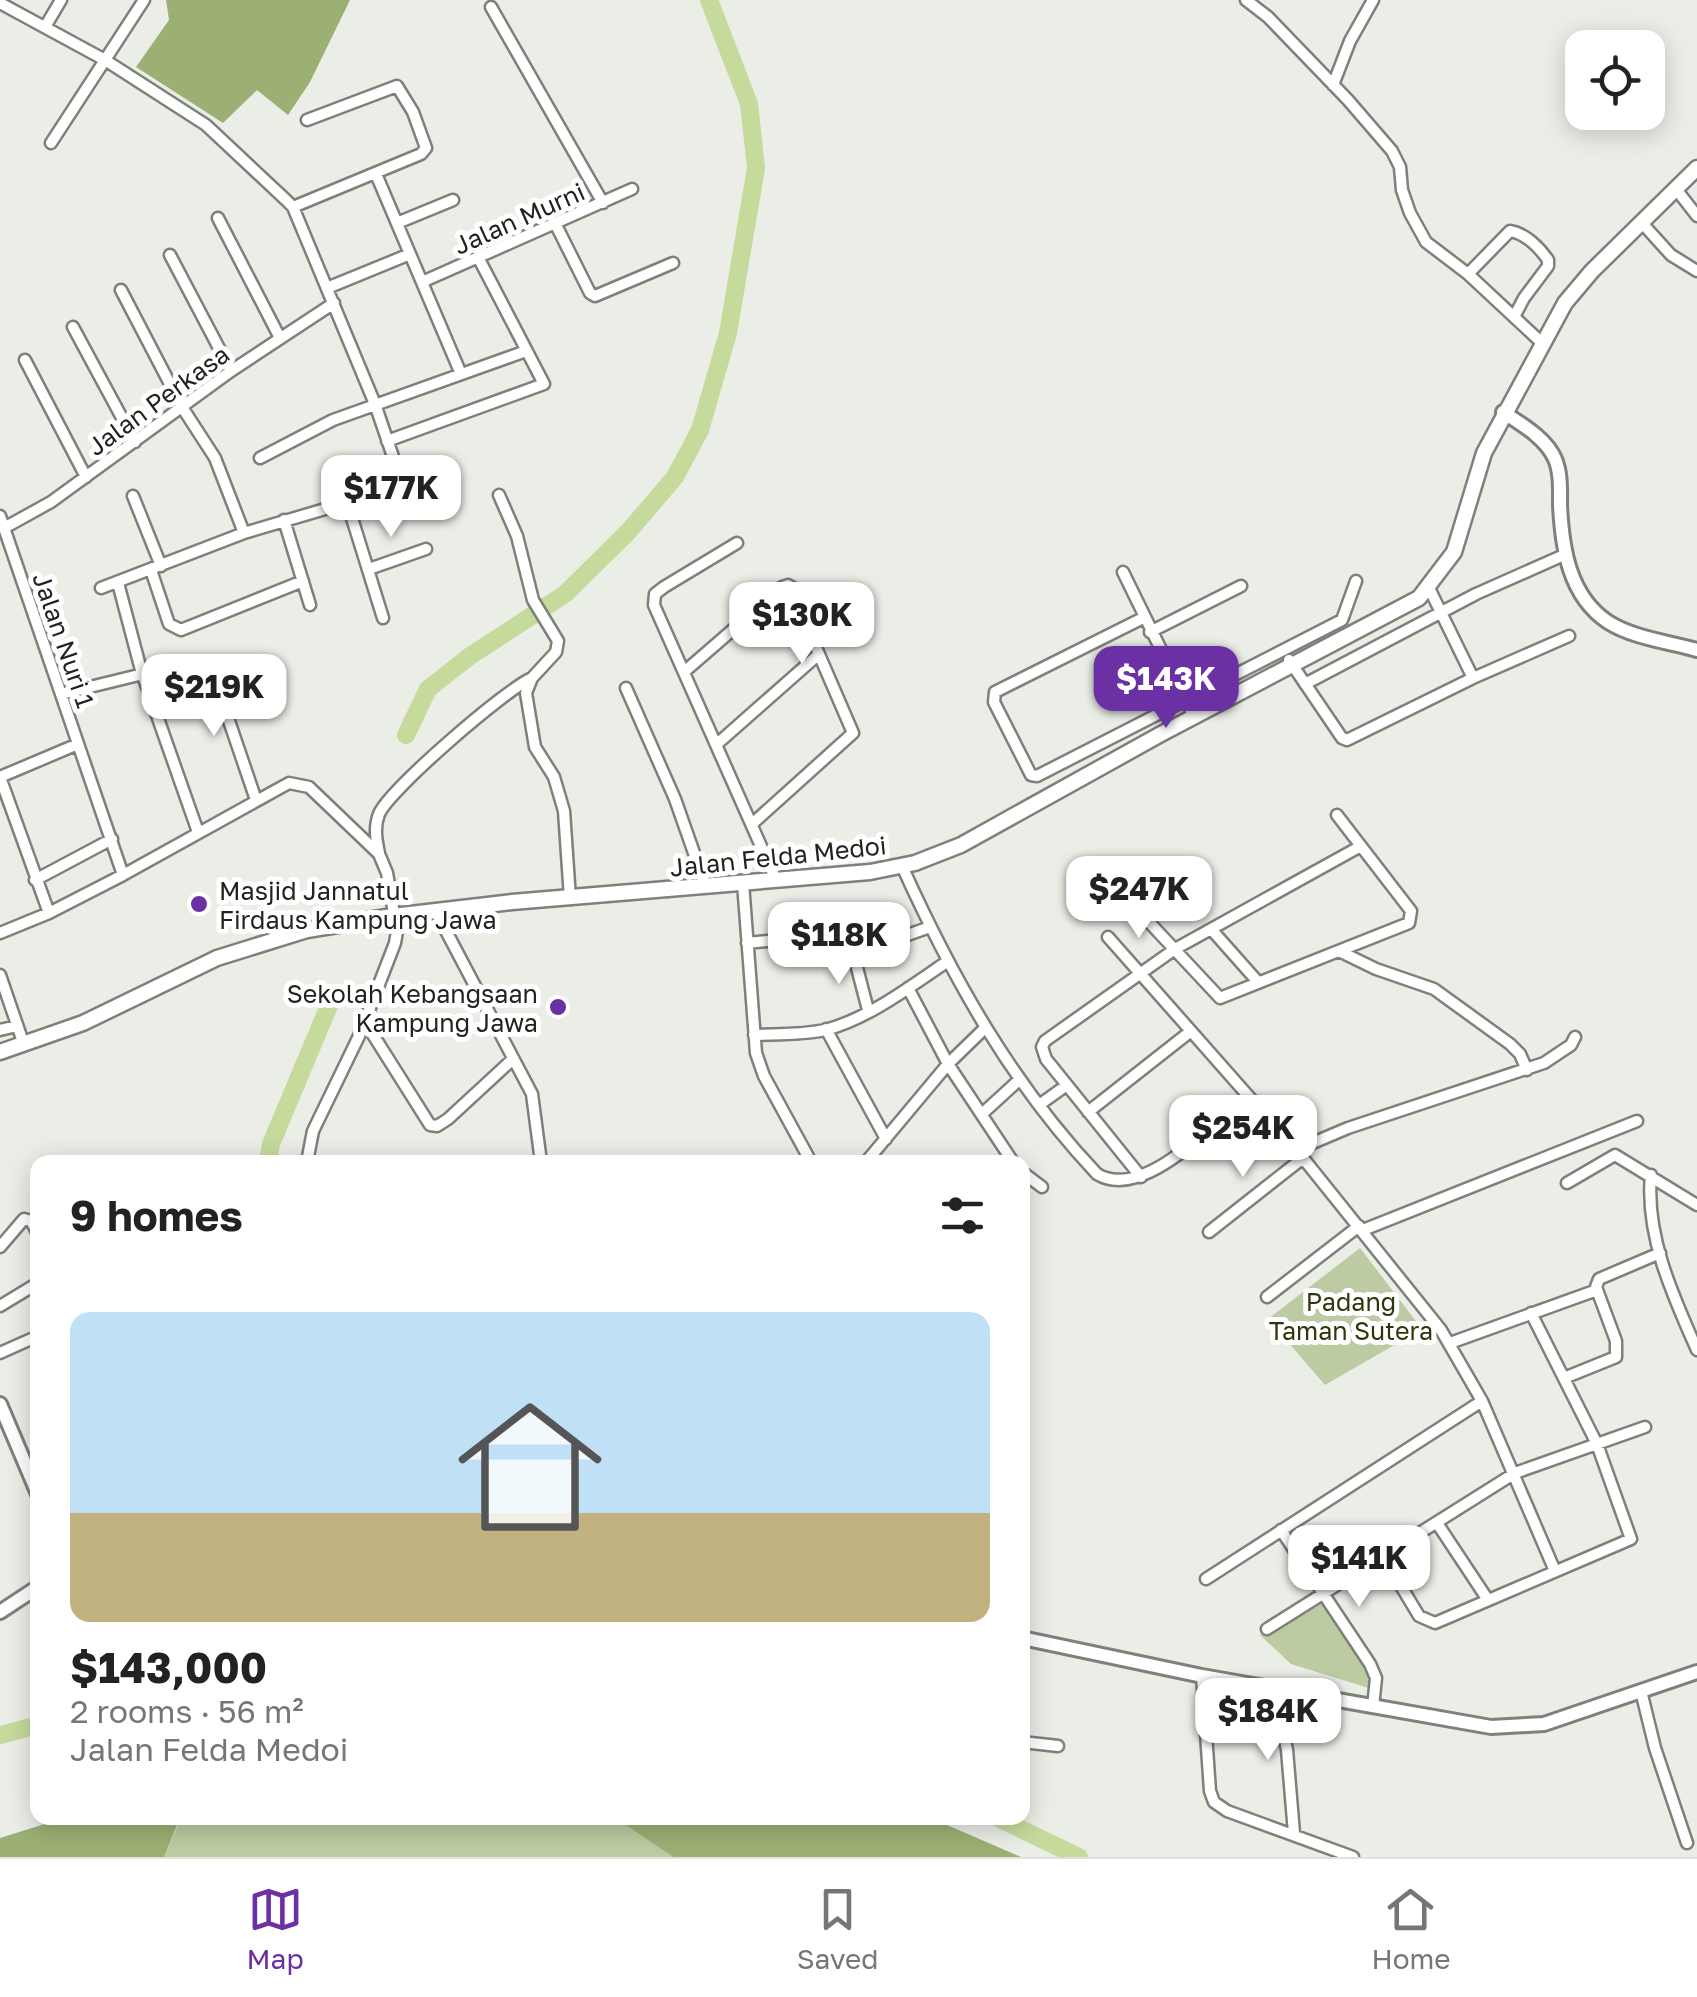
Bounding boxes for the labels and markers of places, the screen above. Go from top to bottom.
pin: $177K [321,455,461,540]
pin: $130K [732,582,872,667]
pin: $143K [1096,646,1236,731]
pin: $219K [144,654,284,739]
pin: $247K [1069,856,1209,941]
place label: Masjid Jannatul Firdaus Kampung Jawa [219,875,497,935]
marker: Masjid Jannatul Firdaus Kampung Jawa [188,893,210,915]
pin: $118K [769,902,909,987]
place label: Sekolah Kebangsaan Kampung Jawa [287,978,538,1038]
marker: Sekolah Kebangsaan Kampung Jawa [547,996,569,1018]
pin: $254K [1173,1095,1313,1180]
pin: $141K [1289,1525,1429,1610]
pin: $184K [1198,1678,1338,1763]

